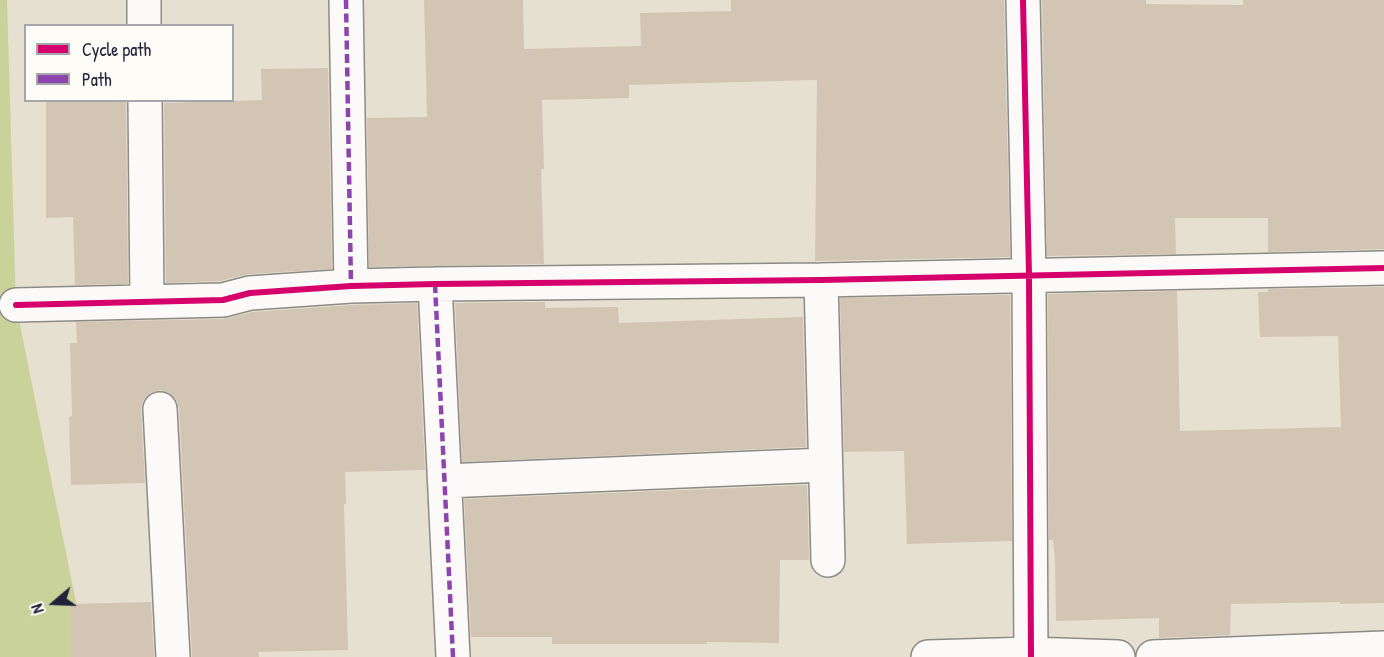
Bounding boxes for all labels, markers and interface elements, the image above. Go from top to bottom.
legend [24,24,234,102]
text: Cycle path [82,37,151,62]
text: Path [82,67,111,92]
north arrow [24,573,84,633]
text: N [25,601,49,616]

